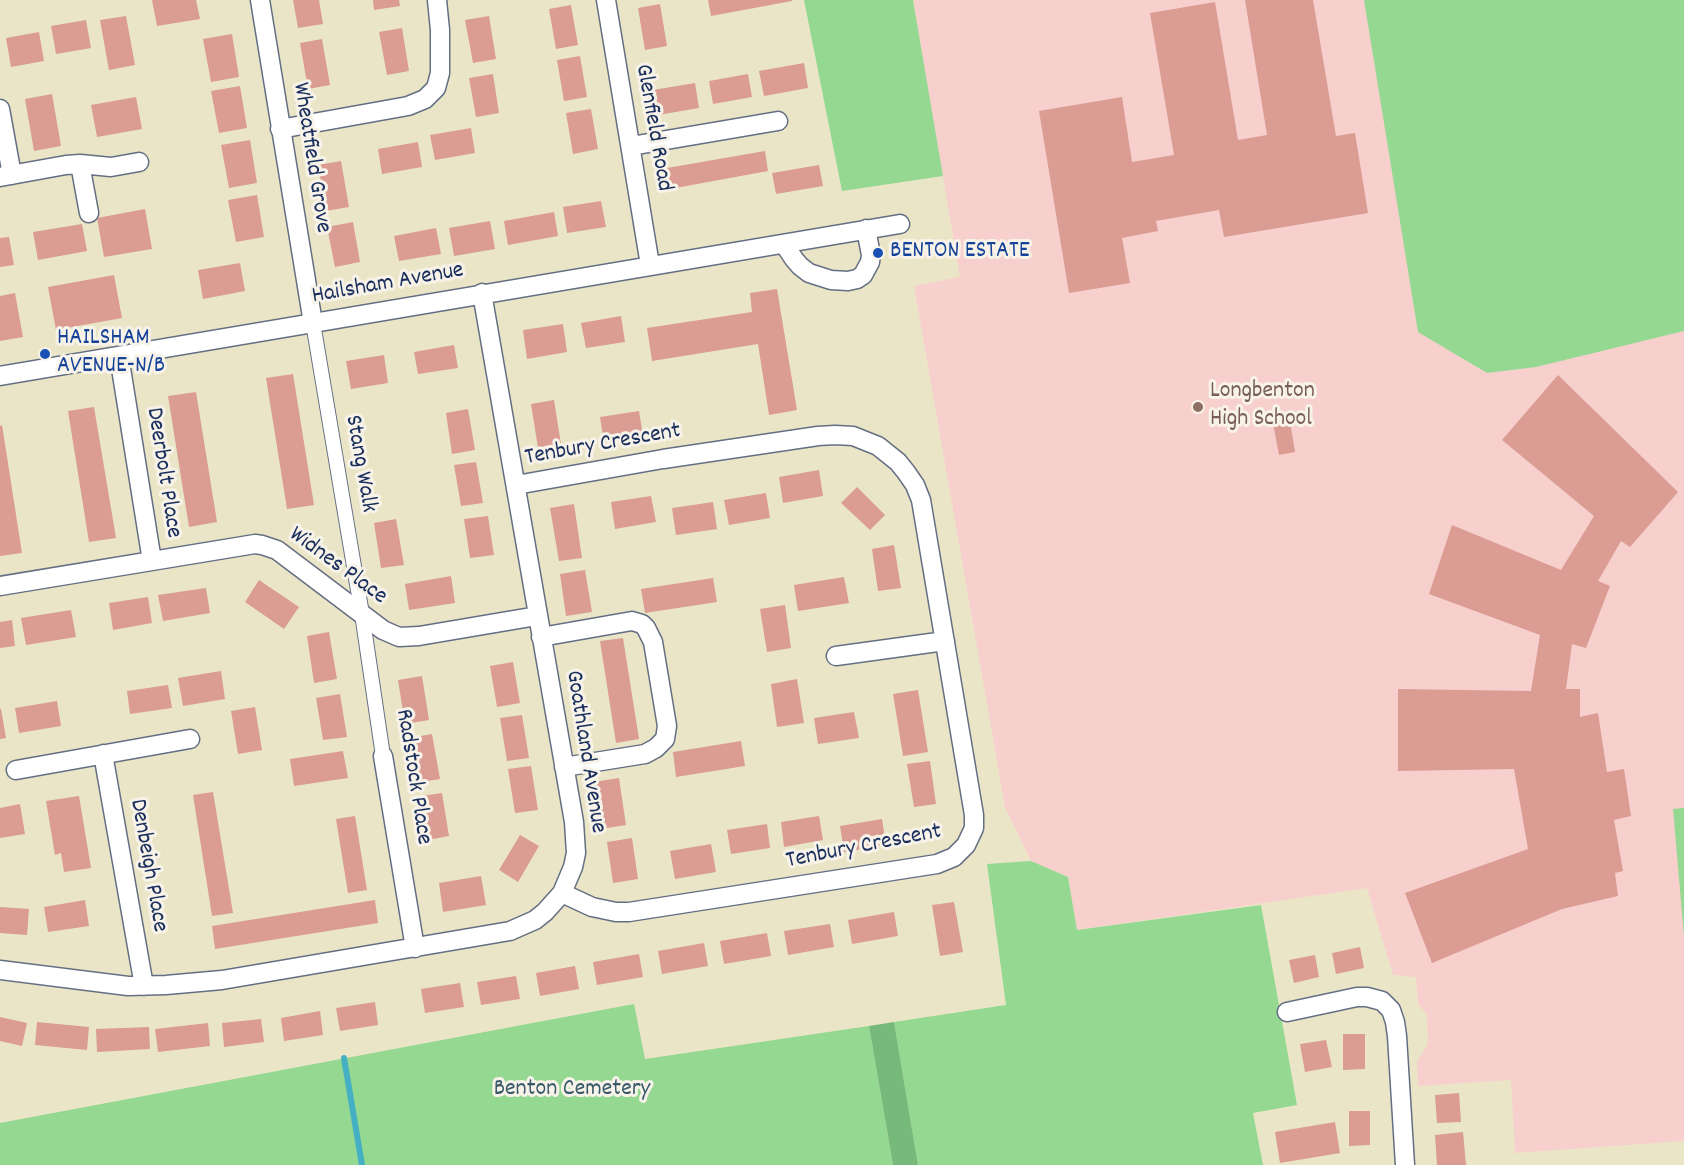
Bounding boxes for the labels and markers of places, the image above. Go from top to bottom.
place label: BENTON ESTATE [890,239,1030,267]
marker: BENTON ESTATE [871,246,885,260]
place label: HAILSHAM AVENUE-N/B [57,326,165,382]
marker: HAILSHAM AVENUE-N/B [38,347,52,361]
place label: Longbenton High School [1210,379,1315,435]
marker: Longbenton High School [1191,400,1205,414]

